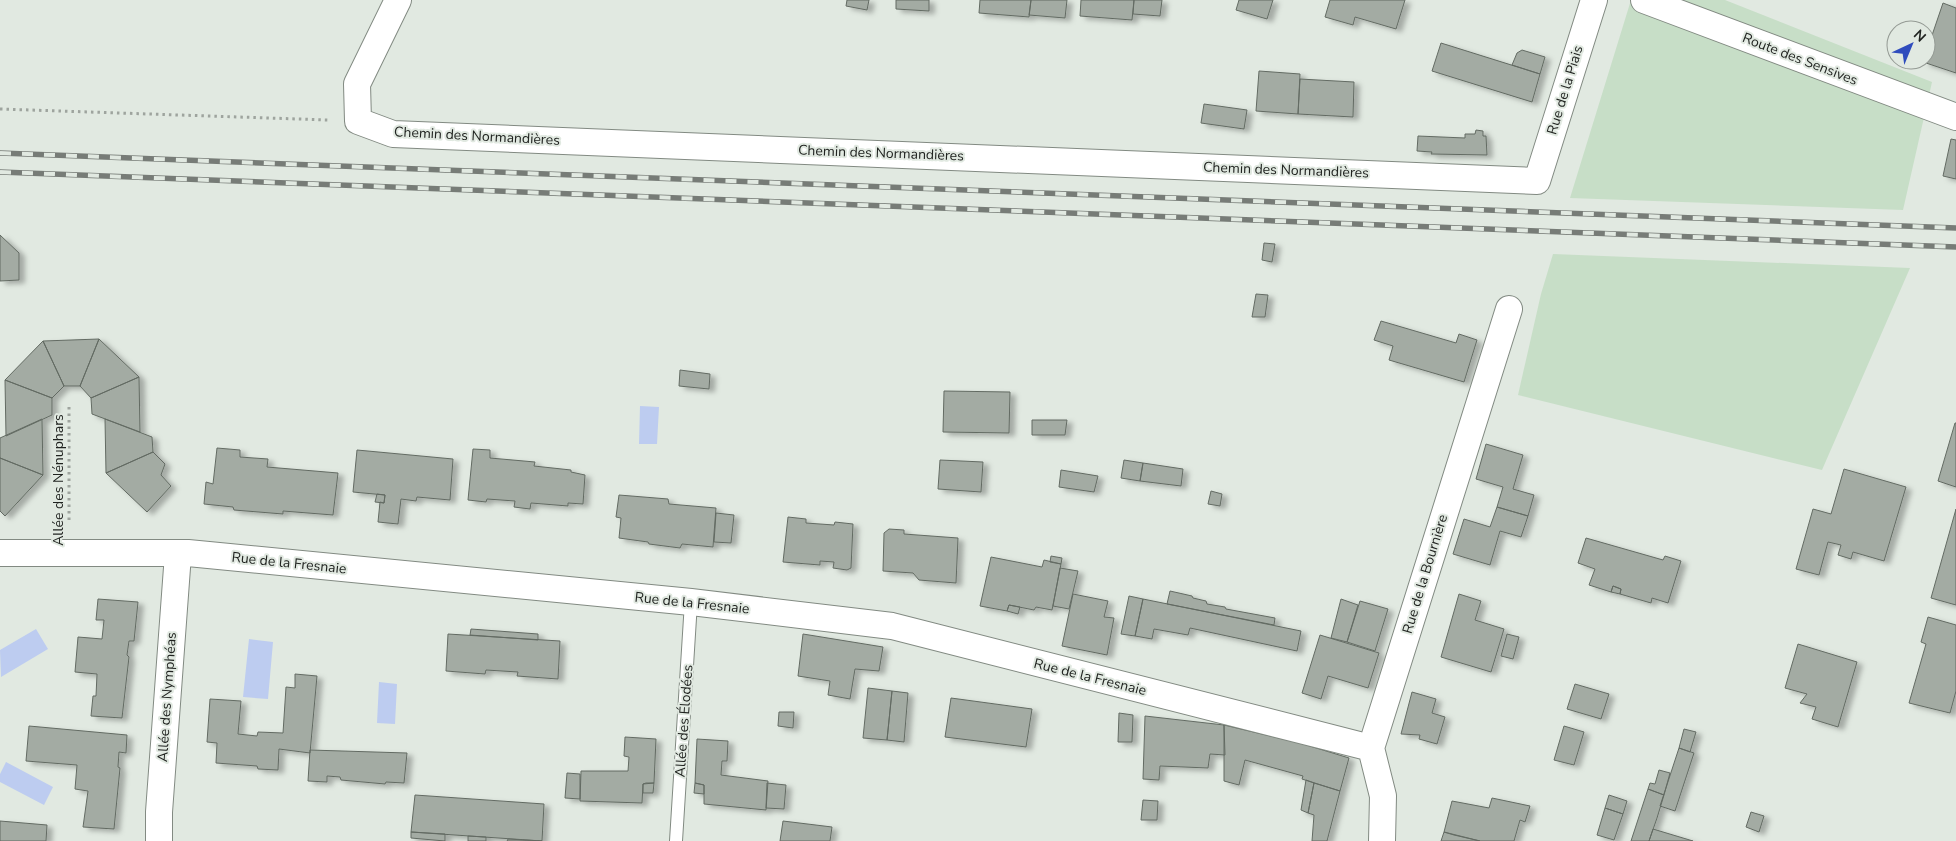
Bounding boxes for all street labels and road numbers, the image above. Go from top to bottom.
street label: Route des Sensives [1740,28,1861,90]
street label: Rue de la Piais [1542,43,1588,137]
street label: Chemin des Normandières [394,122,561,150]
street label: Chemin des Normandières [798,141,965,165]
street label: Chemin des Normandières [1203,158,1370,182]
street label: Allée des Nénuphars [49,414,68,546]
street label: Rue de la Bournière [1398,512,1452,636]
street label: Rue de la Fresnaie [231,548,347,578]
street label: Rue de la Fresnaie [634,588,750,618]
street label: Allée des Nymphéas [153,631,181,763]
street label: Rue de la Fresnaie [1032,654,1148,700]
street label: Allée des Élodées [671,664,697,778]

